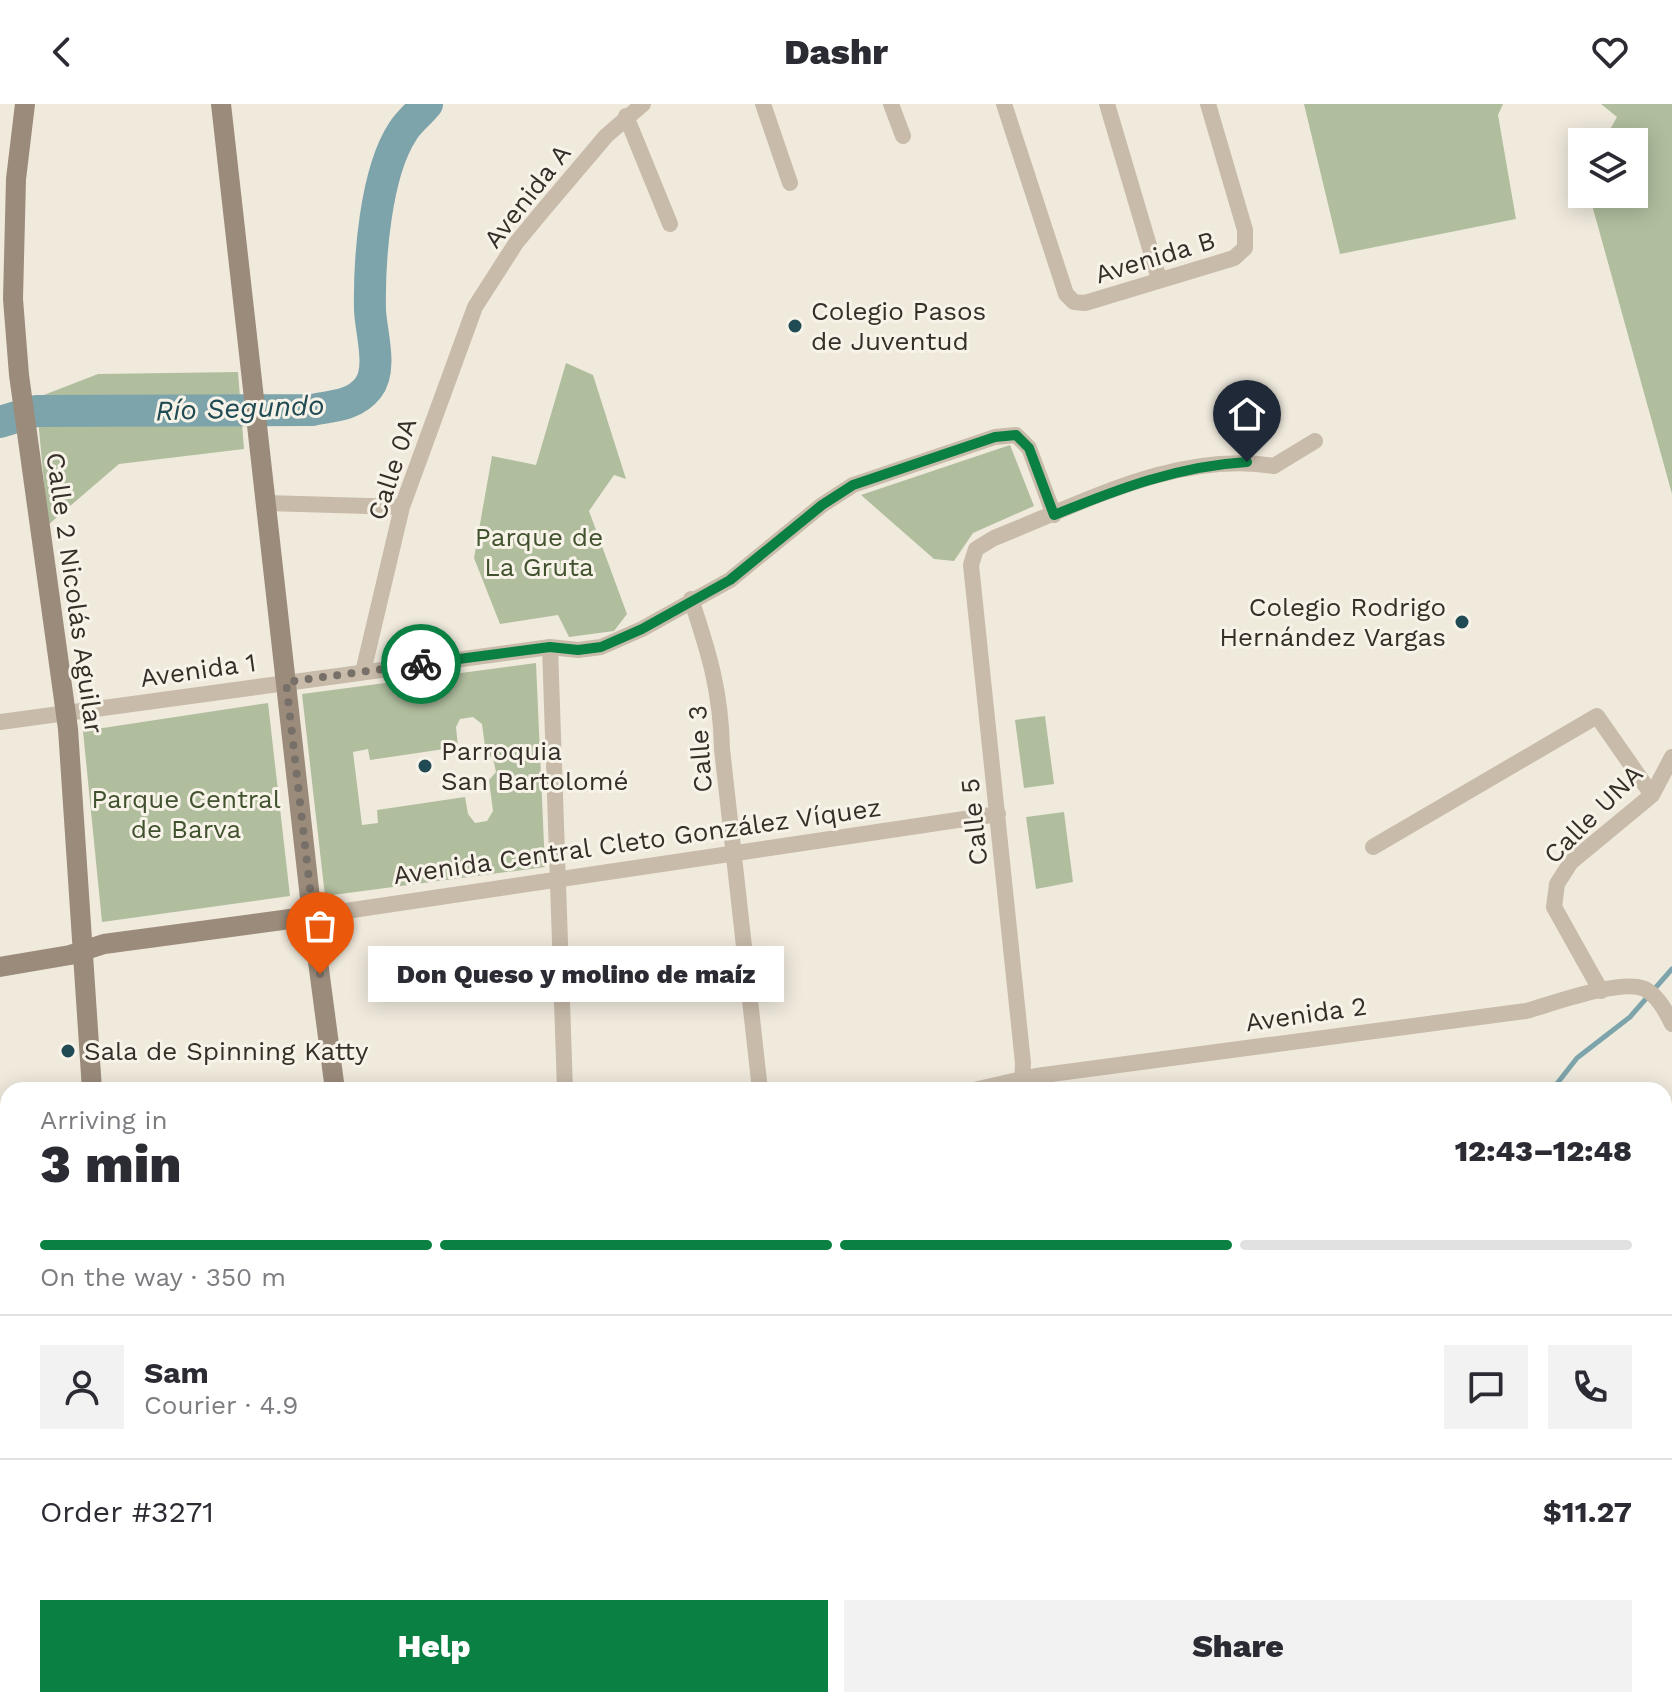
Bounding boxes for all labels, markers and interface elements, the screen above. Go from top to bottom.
icon: back [40,30,84,74]
icon: heart [1588,30,1632,74]
text: Dashr [784,31,888,73]
map controls [1568,128,1648,208]
button: layers [1568,128,1648,208]
street label: Avenida A [477,138,577,254]
street label: Avenida B [1091,225,1219,289]
place label: Colegio Pasos de Juventud [811,296,986,356]
marker: Colegio Pasos de Juventud [786,317,804,335]
pin [1213,380,1281,462]
water label: Río Segundo [155,389,325,427]
icon: home [1225,392,1269,436]
street label: Calle 0A [361,414,423,524]
street label: Calle 2 Nicolás Aguilar [40,450,110,736]
park label: Parque de La Gruta [475,522,603,582]
place label: Colegio Rodrigo Hernández Vargas [1219,592,1446,652]
marker: Colegio Rodrigo Hernández Vargas [1453,613,1471,631]
courier [381,624,461,704]
icon: bike [399,642,443,686]
street label: Avenida 1 [138,647,258,693]
street label: Calle 3 [682,704,718,794]
place label: Parroquia San Bartolomé [441,736,628,796]
marker: Parroquia San Bartolomé [416,757,434,775]
street label: Calle UNA [1537,758,1649,870]
street label: Calle 5 [955,777,993,867]
park label: Parque Central de Barva [91,784,281,844]
street label: Avenida Central Cleto González Víquez [391,792,883,890]
pin [286,892,354,974]
icon: bag [298,904,342,948]
callout: Don Queso y molino de maíz [368,946,784,1002]
text: Don Queso y molino de maíz [396,959,756,989]
street label: Avenida 2 [1243,991,1369,1037]
place label: Sala de Spinning Katty [84,1036,369,1066]
marker: Sala de Spinning Katty [59,1042,77,1060]
text: Arriving in [40,1105,168,1135]
text: 12:43–12:48 [1455,1133,1632,1168]
text: 3 min [40,1134,182,1195]
text: On the way · 350 m [40,1262,286,1292]
button: person [40,1345,124,1429]
button: chat [1444,1345,1528,1429]
button: phone [1548,1345,1632,1429]
text: Sam [144,1355,209,1390]
text: Courier · 4.9 [144,1390,298,1420]
text: Order #3271 [40,1494,214,1529]
text: $11.27 [1543,1494,1632,1529]
button: Help [40,1600,828,1692]
button: Share [844,1600,1632,1692]

